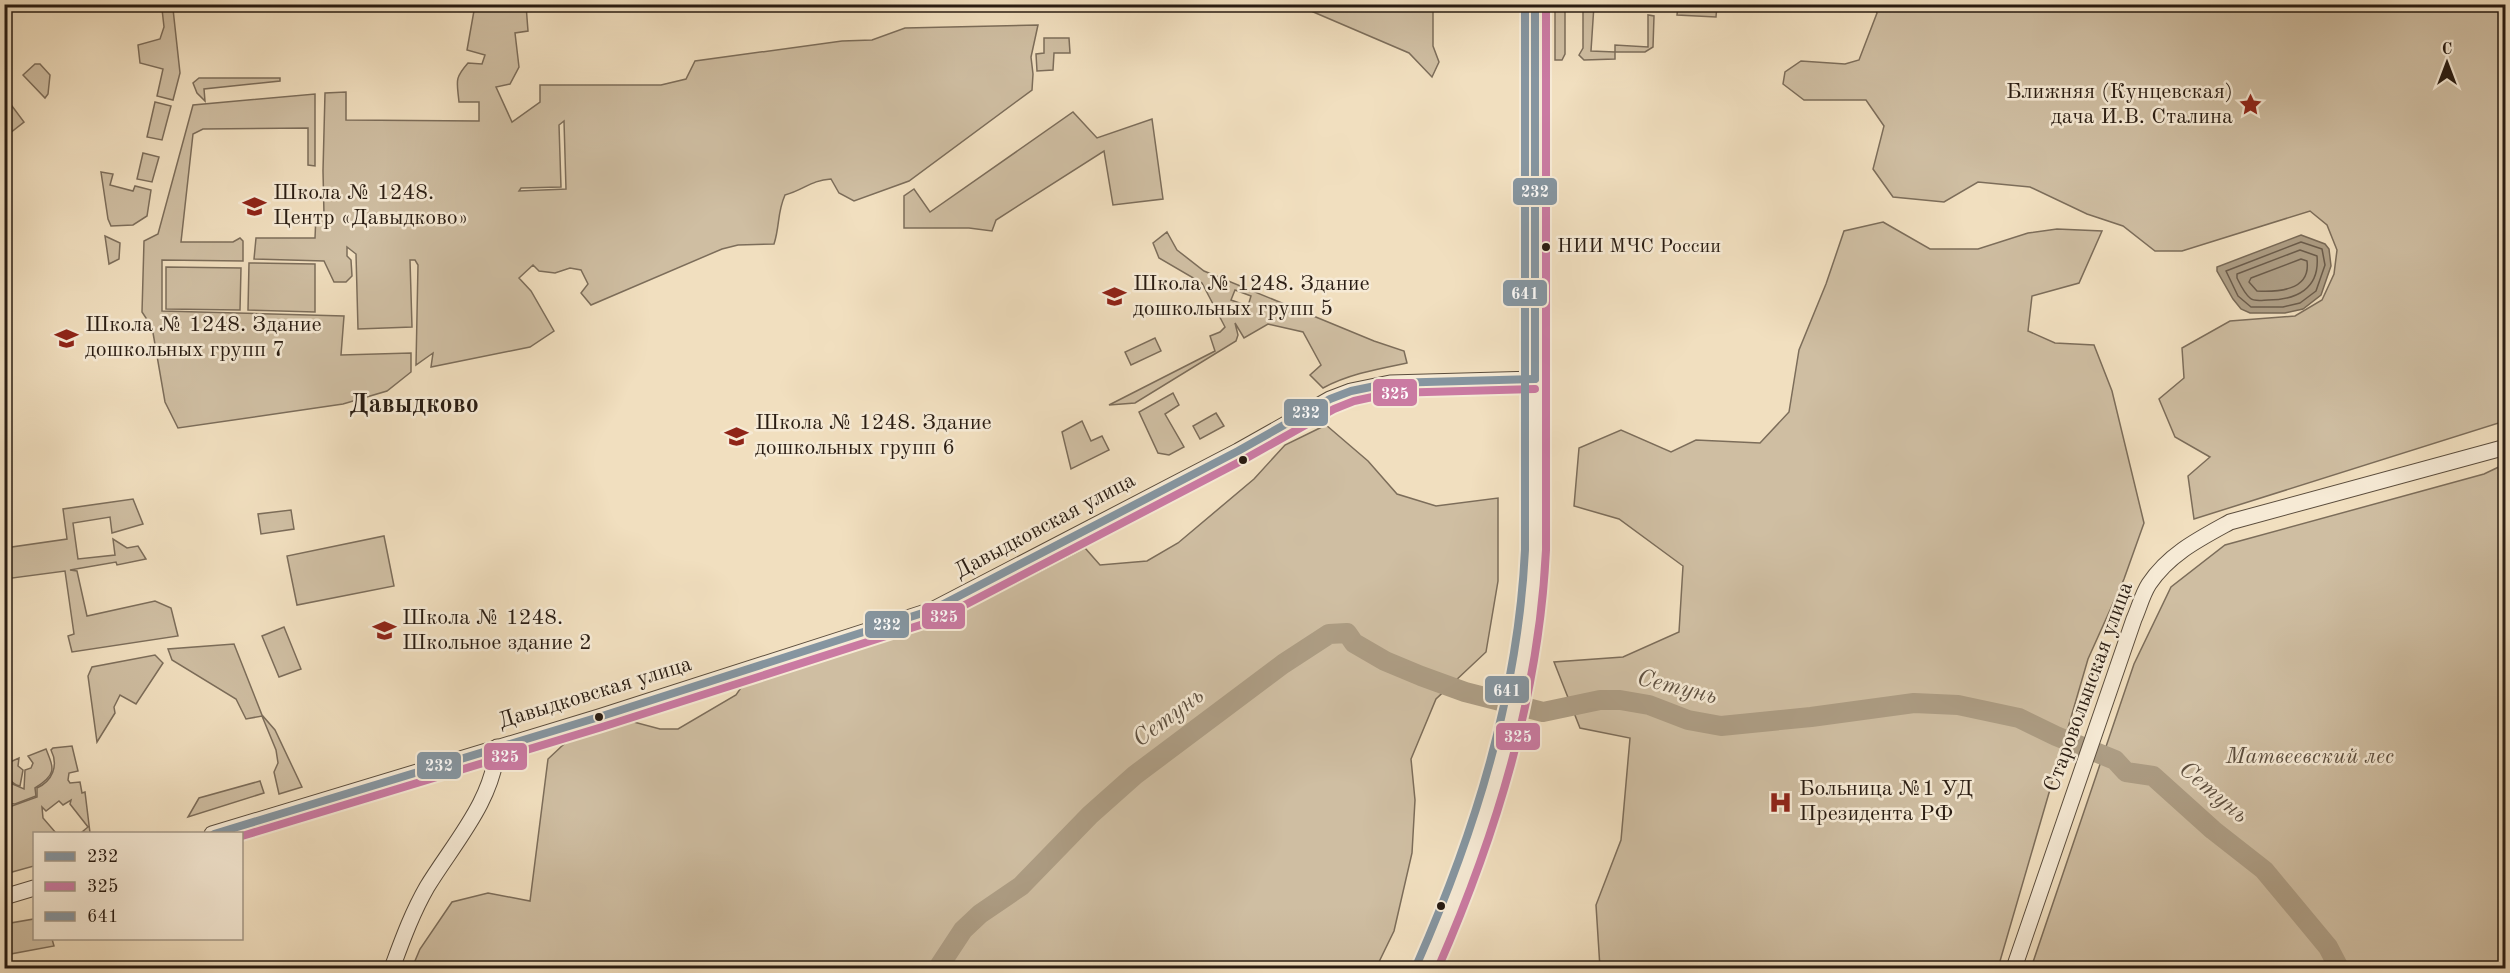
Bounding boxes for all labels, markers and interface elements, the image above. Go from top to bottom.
north arrow [2417,33,2477,93]
text: С [2442,42,2452,58]
place label: Ближняя (Кунцевская) дача И.В. Сталина [2006,81,2233,128]
place icon: Ближняя (Кунцевская) дача И.В. Сталина [2238,92,2264,118]
line badge: 232 [1512,177,1558,206]
place label: Школа № 1248. Центр «Давыдково» [273,182,468,229]
text: 232 [1521,185,1549,201]
school or university icon: Школа № 1248. Центр «Давыдково» [242,193,268,219]
place label: НИИ МЧС России [1557,237,1721,257]
marker: НИИ МЧС России [1540,241,1552,253]
place label: Школа № 1248. Здание дошкольных групп 5 [1133,273,1370,320]
line badge: 641 [1502,279,1548,307]
school or university icon: Школа № 1248. Здание дошкольных групп 5 [1102,284,1128,310]
text: 641 [1511,287,1539,303]
place label: Школа № 1248. Здание дошкольных групп 7 [85,314,322,361]
school or university icon: Школа № 1248. Здание дошкольных групп 7 [54,325,80,351]
line badge: 325 [1372,378,1418,407]
text: 325 [1381,387,1409,403]
district label: Давыдково [349,392,479,418]
line badge: 232 [1283,398,1329,427]
text: 232 [1292,406,1320,422]
place label: Школа № 1248. Здание дошкольных групп 6 [755,412,992,459]
school or university icon: Школа № 1248. Здание дошкольных групп 6 [724,423,750,449]
unlabelled marker [1237,454,1249,466]
street label: Давыдковская улица [951,469,1139,583]
street label: Староволынская улица [2041,579,2137,795]
line badge: 325 [921,602,966,630]
place label: Школа № 1248. Школьное здание 2 [402,607,592,654]
line badge: 232 [864,610,910,639]
text: 325 [930,610,958,626]
school or university icon: Школа № 1248. Школьное здание 2 [371,618,397,644]
text: 232 [873,618,901,634]
street label: Давыдковская улица [496,653,694,733]
water label: Сетунь [1634,666,1720,710]
line badge: 641 [1484,675,1530,704]
water label: Сетунь [1129,684,1209,752]
text: 641 [1493,684,1521,700]
unlabelled marker [593,711,605,723]
line badge: 325 [1495,722,1541,751]
text: 325 [1504,730,1532,746]
line badge: 325 [483,742,528,771]
park label: Матвеевский лес [2225,746,2394,768]
text: 325 [491,750,519,766]
line badge: 232 [416,751,462,780]
water label: Сетунь [2174,757,2252,829]
text: 232 [425,759,453,775]
place label: Больница №1 УД Президента РФ [1799,778,1973,825]
hospital icon: Больница №1 УД Президента РФ [1768,789,1794,815]
legend [33,832,243,940]
text: 232 [87,848,118,866]
text: 325 [87,878,118,896]
unlabelled marker [1435,900,1447,912]
text: 641 [87,908,118,926]

